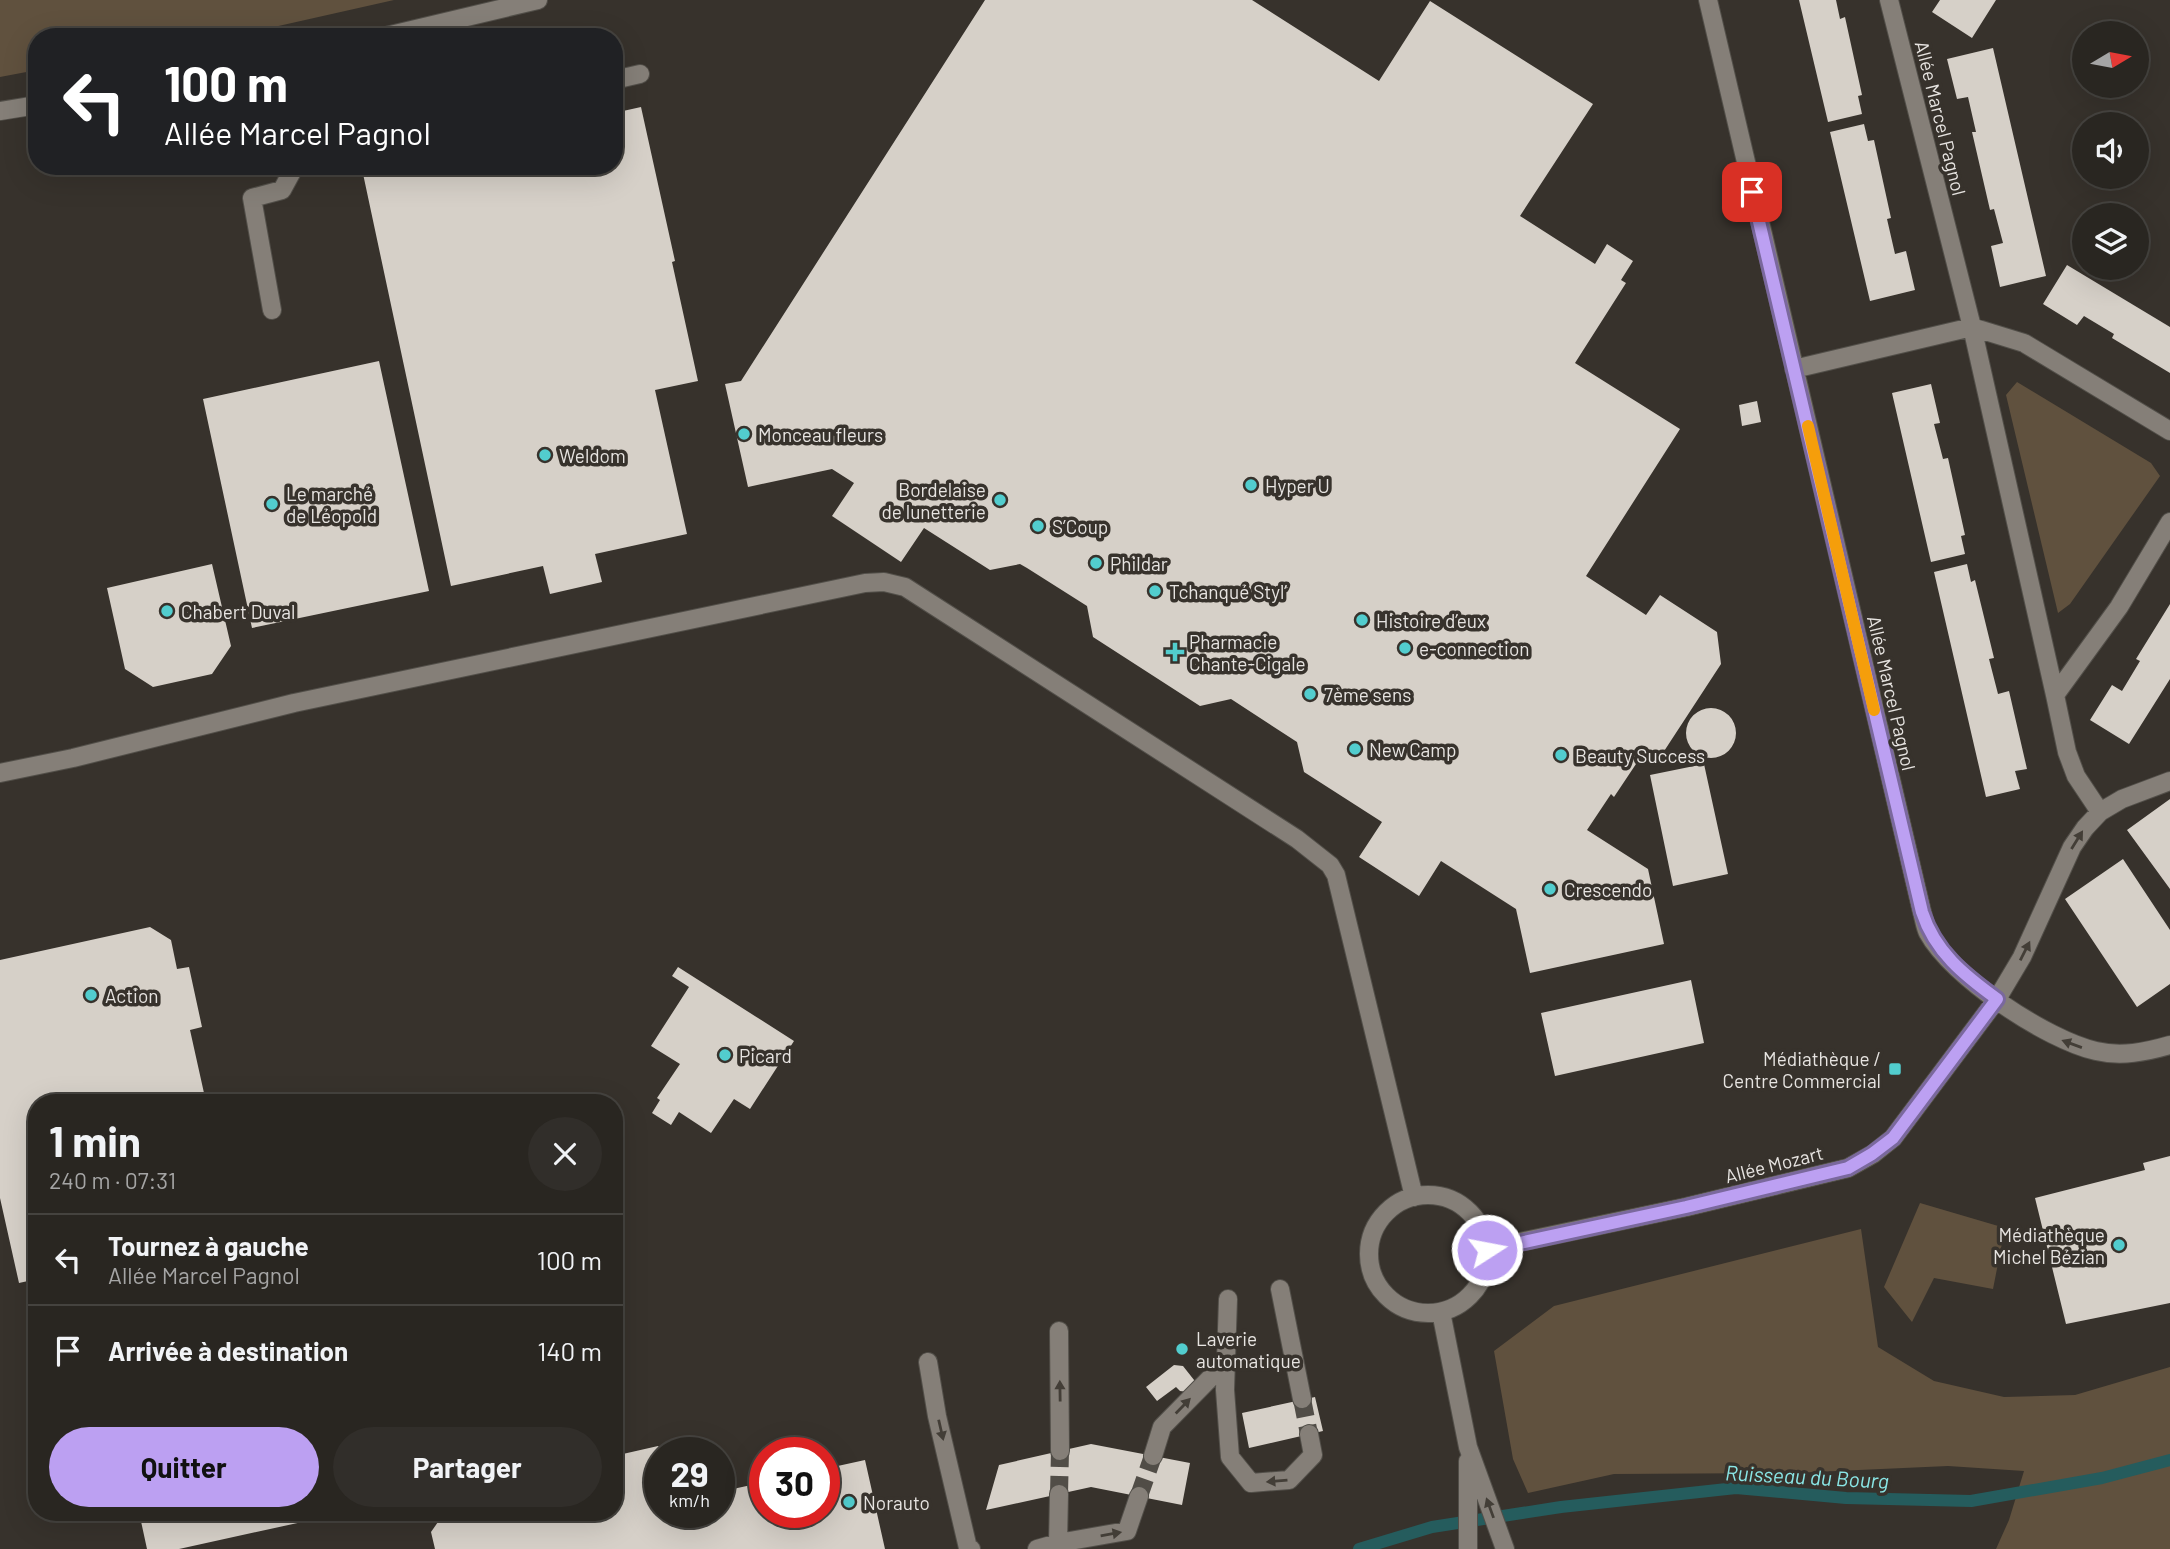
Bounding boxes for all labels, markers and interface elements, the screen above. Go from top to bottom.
north arrow [2072,21,2149,98]
map controls [2072,21,2149,280]
street label: Allée Marcel Pagnol [1911,38,1971,198]
text: 100 m [164,53,288,112]
icon: left [49,56,140,147]
button: sound [2072,112,2149,189]
text: Allée Marcel Pagnol [164,113,431,151]
pin [1722,162,1782,222]
icon: arrive [1733,173,1771,211]
button: layers [2072,203,2149,280]
place label: Monceau fleurs [758,423,883,446]
marker: Monceau fleurs [736,426,752,442]
place label: Weldom [559,444,626,467]
marker: Weldom [537,447,553,463]
place label: Hyper U [1265,474,1330,497]
marker: Hyper U [1243,477,1259,493]
place label: Bordelaise de lunetterie [881,478,986,523]
place label: Le marché de Léopold [286,482,377,527]
marker: Bordelaise de lunetterie [992,492,1008,508]
marker: Le marché de Léopold [264,496,280,512]
place label: S’Coup [1052,515,1108,538]
marker: S’Coup [1030,518,1046,534]
place label: Phildar [1110,552,1168,575]
marker: Phildar [1088,555,1104,571]
place label: Tchanqué Styl’ [1169,580,1287,603]
marker: Tchanqué Styl’ [1147,583,1163,599]
place label: Chabert Duval [181,600,295,623]
marker: Chabert Duval [159,603,175,619]
place label: Histoire d’eux [1376,609,1486,632]
marker: Histoire d’eux [1354,612,1370,628]
street label: Allée Marcel Pagnol [1863,613,1921,773]
place label: Pharmacie Chante-Cigale [1189,630,1306,675]
place label: e-connection [1419,637,1530,660]
marker: e-connection [1397,640,1413,656]
marker: Pharmacie Chante-Cigale [1167,644,1183,660]
place label: 7ème sens [1324,683,1411,706]
marker: 7ème sens [1302,686,1318,702]
place label: New Camp [1369,738,1457,761]
marker: New Camp [1347,741,1363,757]
place label: Beauty Success [1575,744,1705,767]
marker: Beauty Success [1553,747,1569,763]
one-way arrow [2071,830,2084,849]
place label: Crescendo [1564,878,1652,901]
marker: Crescendo [1542,881,1558,897]
one-way arrow [2019,941,2030,961]
place label: Action [105,984,159,1007]
marker: Action [83,987,99,1003]
one-way arrow [2062,1038,2083,1049]
place label: Picard [739,1044,792,1067]
marker: Picard [717,1047,733,1063]
place label: Médiathèque / Centre Commercial [1723,1047,1881,1092]
marker: Médiathèque / Centre Commercial [1887,1061,1903,1077]
text: 1 min [49,1115,141,1165]
button: close [528,1117,602,1191]
street label: Allée Mozart [1722,1141,1826,1187]
text: 240 m · 07:31 [49,1166,176,1194]
position arrow [1450,1213,1524,1287]
place label: Médiathèque Michel Bézian [1993,1223,2105,1268]
text: Tournez à gauche [108,1230,309,1261]
marker: Médiathèque Michel Bézian [2111,1237,2127,1253]
icon: left [49,1241,87,1279]
text: 100 m [537,1244,602,1275]
text: Allée Marcel Pagnol [108,1261,300,1289]
place label: Laverie automatique [1196,1327,1301,1372]
icon: arrive [49,1332,87,1370]
text: Arrivée à destination [108,1335,348,1366]
text: 140 m [537,1335,602,1366]
marker: Laverie automatique [1174,1341,1190,1357]
one-way arrow [1054,1380,1066,1402]
one-way arrow [1175,1397,1192,1414]
one-way arrow [935,1419,946,1441]
button: Quitter [49,1427,319,1507]
button: Partager [333,1427,602,1507]
speed limit sign: 30 [749,1437,840,1528]
text: 29 [670,1452,709,1494]
water label: Ruisseau du Bourg [1725,1459,1890,1493]
one-way arrow [1265,1476,1287,1487]
text: km/h [669,1489,710,1511]
place label: Norauto [863,1491,930,1514]
marker: Norauto [841,1494,857,1510]
one-way arrow [1484,1497,1495,1518]
one-way arrow [1100,1528,1122,1539]

